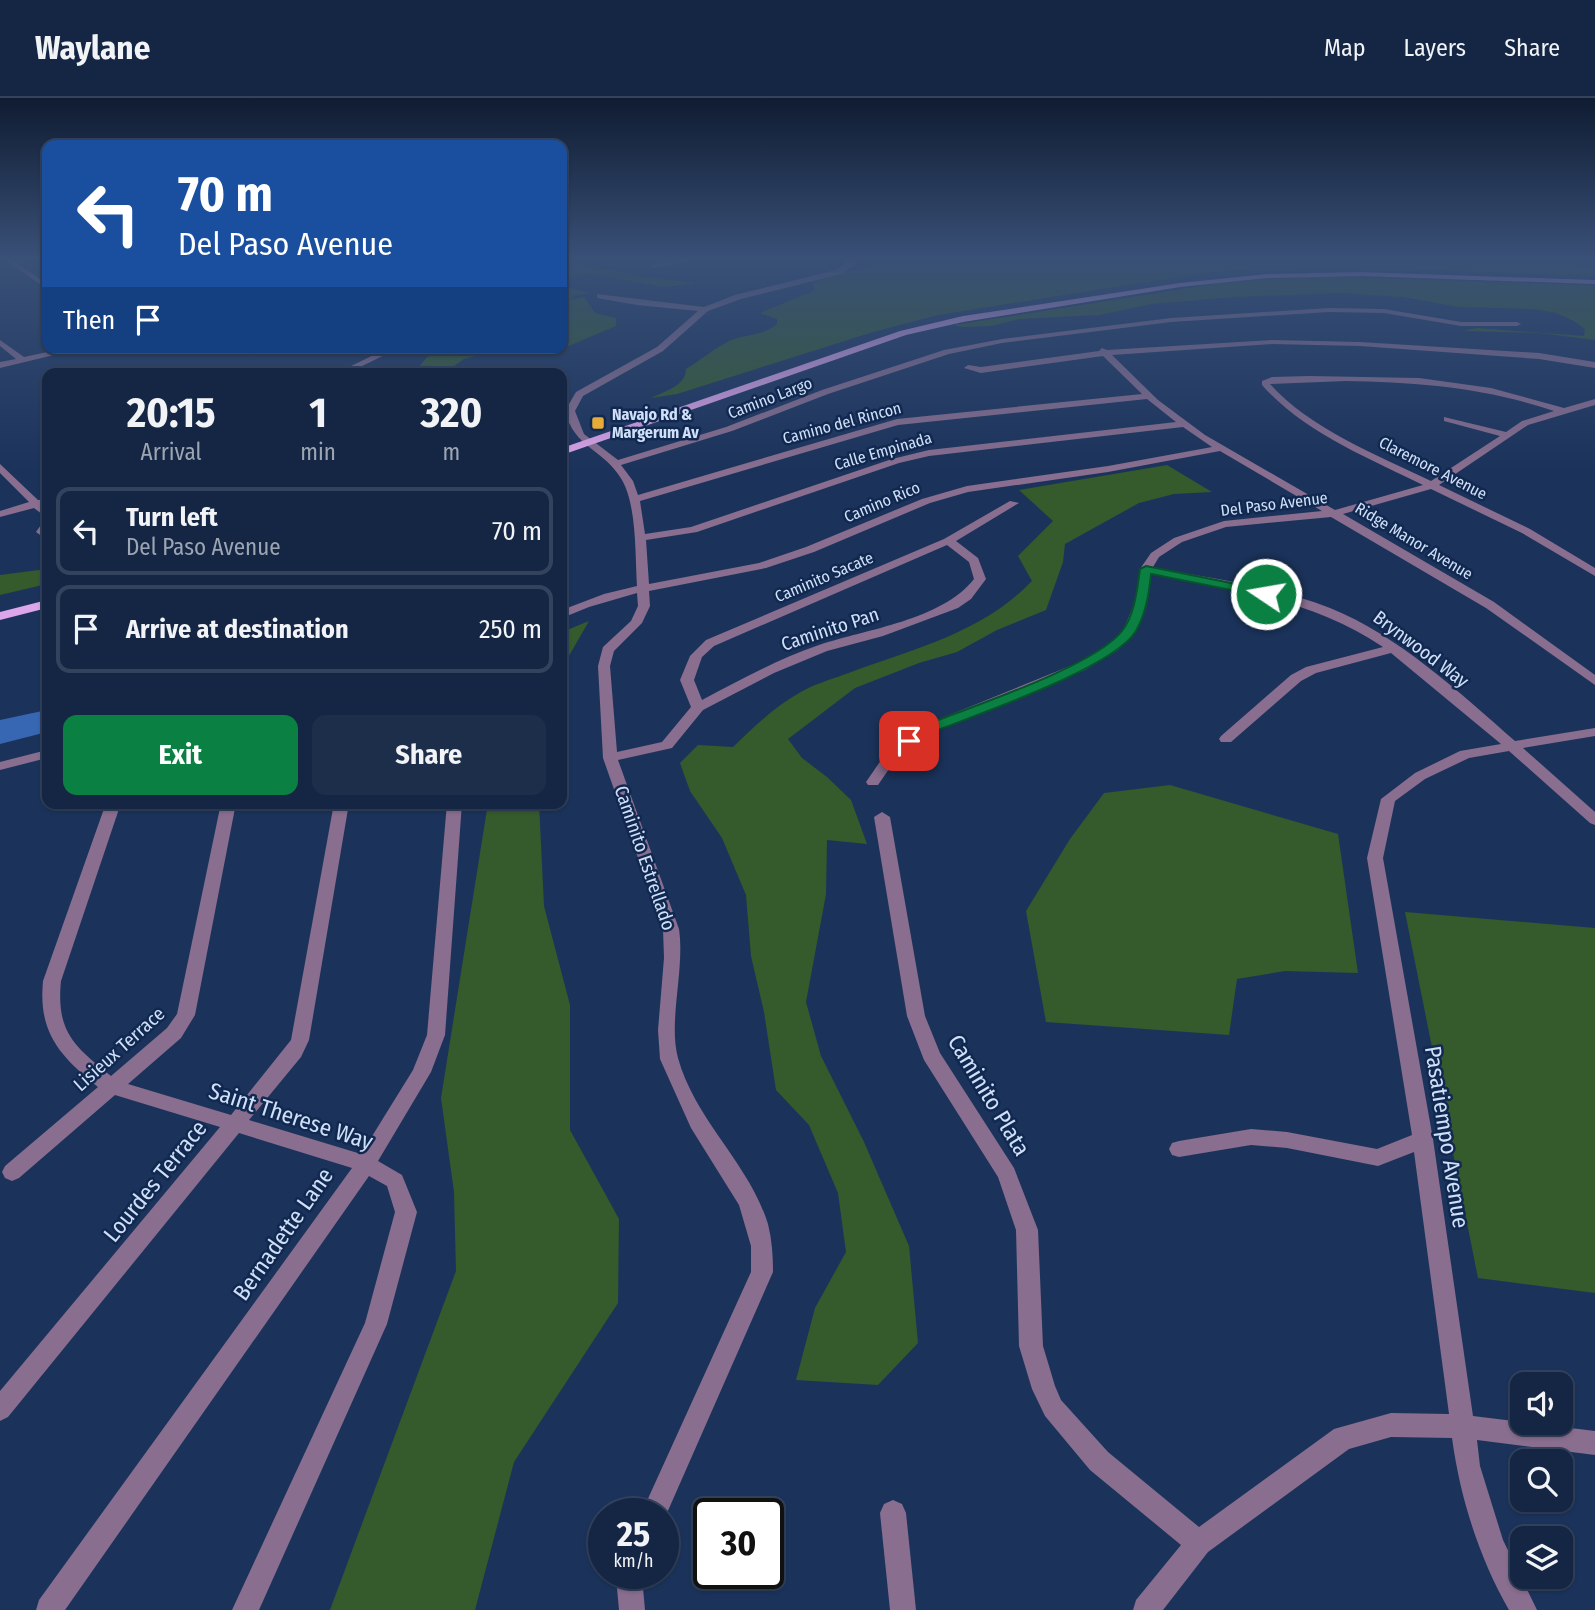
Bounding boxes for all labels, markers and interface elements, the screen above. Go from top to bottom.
text: Waylane [35,28,150,68]
text: Map [1324,34,1366,62]
text: Layers [1404,34,1466,62]
text: Share [1504,34,1560,62]
text: 70 m [178,165,273,224]
icon: left [63,168,154,259]
text: Del Paso Avenue [178,225,393,263]
icon: arrive [129,301,167,339]
text: Then [63,305,115,336]
street label: Camino Largo [725,373,815,423]
text: 20:15 [127,388,216,438]
text: 1 [309,388,327,438]
text: 320 [420,388,482,438]
street label: Camino del Rincon [781,398,903,448]
place label: Navajo Rd & Margerum Av [612,405,699,442]
marker: Navajo Rd & Margerum Av [590,415,606,431]
street label: Calle Empinada [832,428,934,474]
street label: Claremore Avenue [1376,433,1490,503]
text: Arrival [141,438,202,466]
text: min [300,438,336,466]
text: m [443,438,460,466]
street label: Camino Rico [841,478,923,526]
street label: Del Paso Avenue [1219,488,1329,520]
street label: Ridge Manor Avenue [1352,498,1476,584]
text: Turn left [126,502,218,533]
icon: left [67,512,105,550]
text: 70 m [492,516,542,547]
text: Del Paso Avenue [126,533,281,561]
street label: Caminito Sacate [772,548,876,606]
position arrow [1229,557,1303,631]
street label: Caminito Pan [778,602,882,656]
street label: Brynwood Way [1369,606,1474,693]
icon: arrive [67,610,105,648]
text: Arrive at destination [126,614,349,645]
text: 250 m [479,614,542,645]
pin [879,711,939,771]
button: Exit [63,715,298,795]
button: Share [312,715,546,795]
icon: arrive [890,722,928,760]
street label: Caminito Estrellado [609,783,681,933]
street label: Lisieux Terrace [69,1002,169,1096]
street label: Caminito Plata [942,1029,1036,1161]
street label: Pasatiempo Avenue [1419,1044,1475,1230]
street label: Saint Therese Way [205,1076,377,1156]
street label: Lourdes Terrace [97,1115,213,1247]
street label: Bernadette Lane [227,1162,339,1306]
map controls [1510,1372,1573,1589]
button: sound [1510,1372,1573,1435]
button: search [1510,1449,1573,1512]
speed limit sign: 30 [693,1498,784,1589]
text: 25 [617,1513,650,1555]
button: layers [1510,1526,1573,1589]
text: km/h [613,1550,654,1572]

